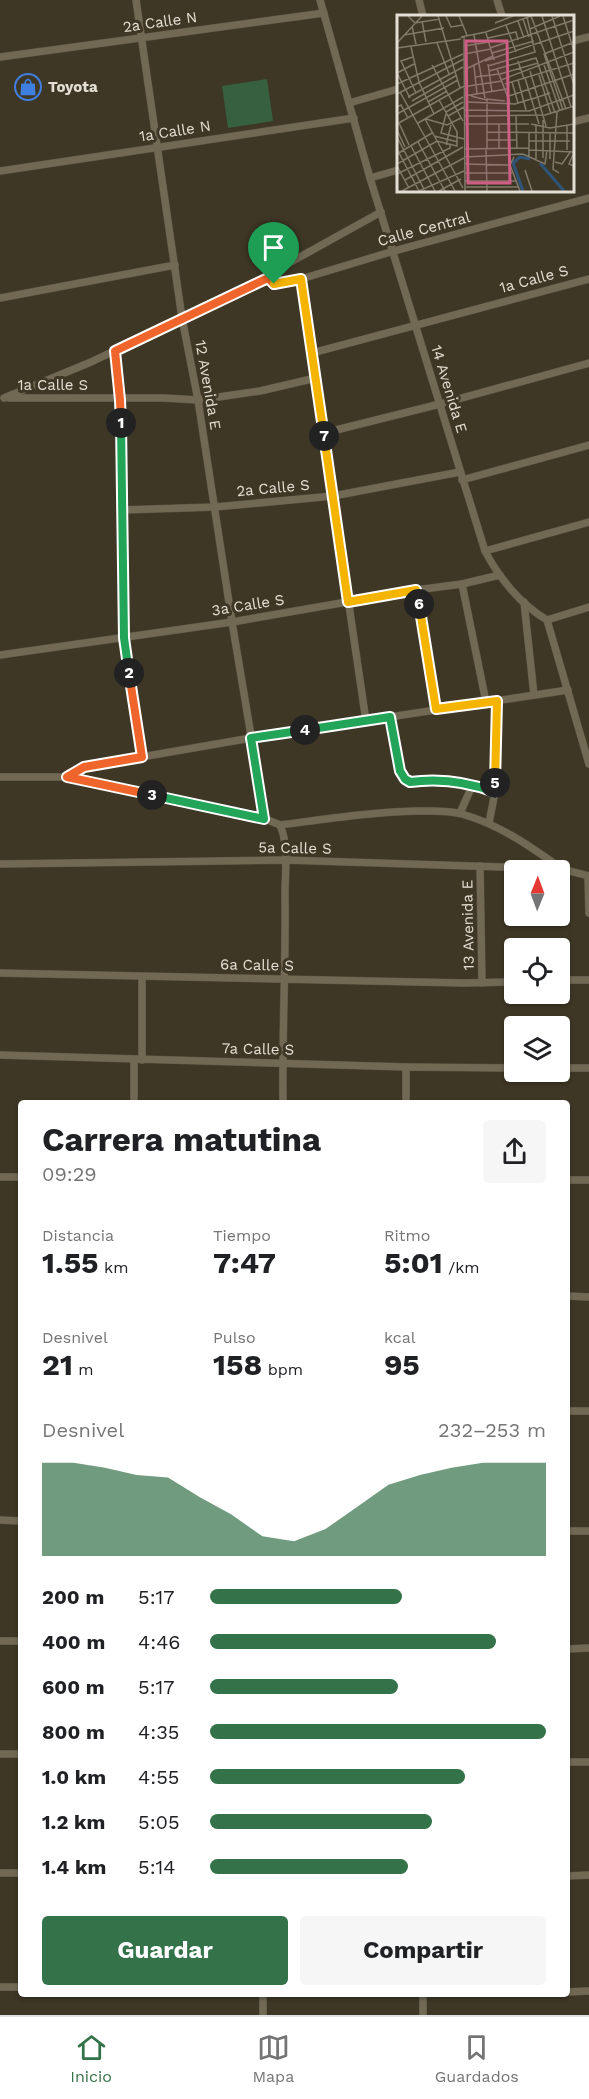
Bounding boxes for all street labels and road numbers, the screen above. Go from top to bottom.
street label: 2a Calle N [122,8,198,36]
street label: 1a Calle N [138,116,212,146]
street label: Calle Central [376,208,473,250]
street label: 1a Calle S [498,261,570,297]
street label: 12 Avenida E [191,339,225,431]
street label: 14 Avenida E [427,343,471,435]
street label: 1a Calle S [18,376,88,394]
street label: 2a Calle S [236,476,310,500]
street label: 3a Calle S [210,590,286,620]
street label: 5a Calle S [258,838,332,858]
street label: 13 Avenida E [458,880,478,970]
street label: 6a Calle S [220,955,294,975]
street label: 7a Calle S [222,1039,294,1059]

